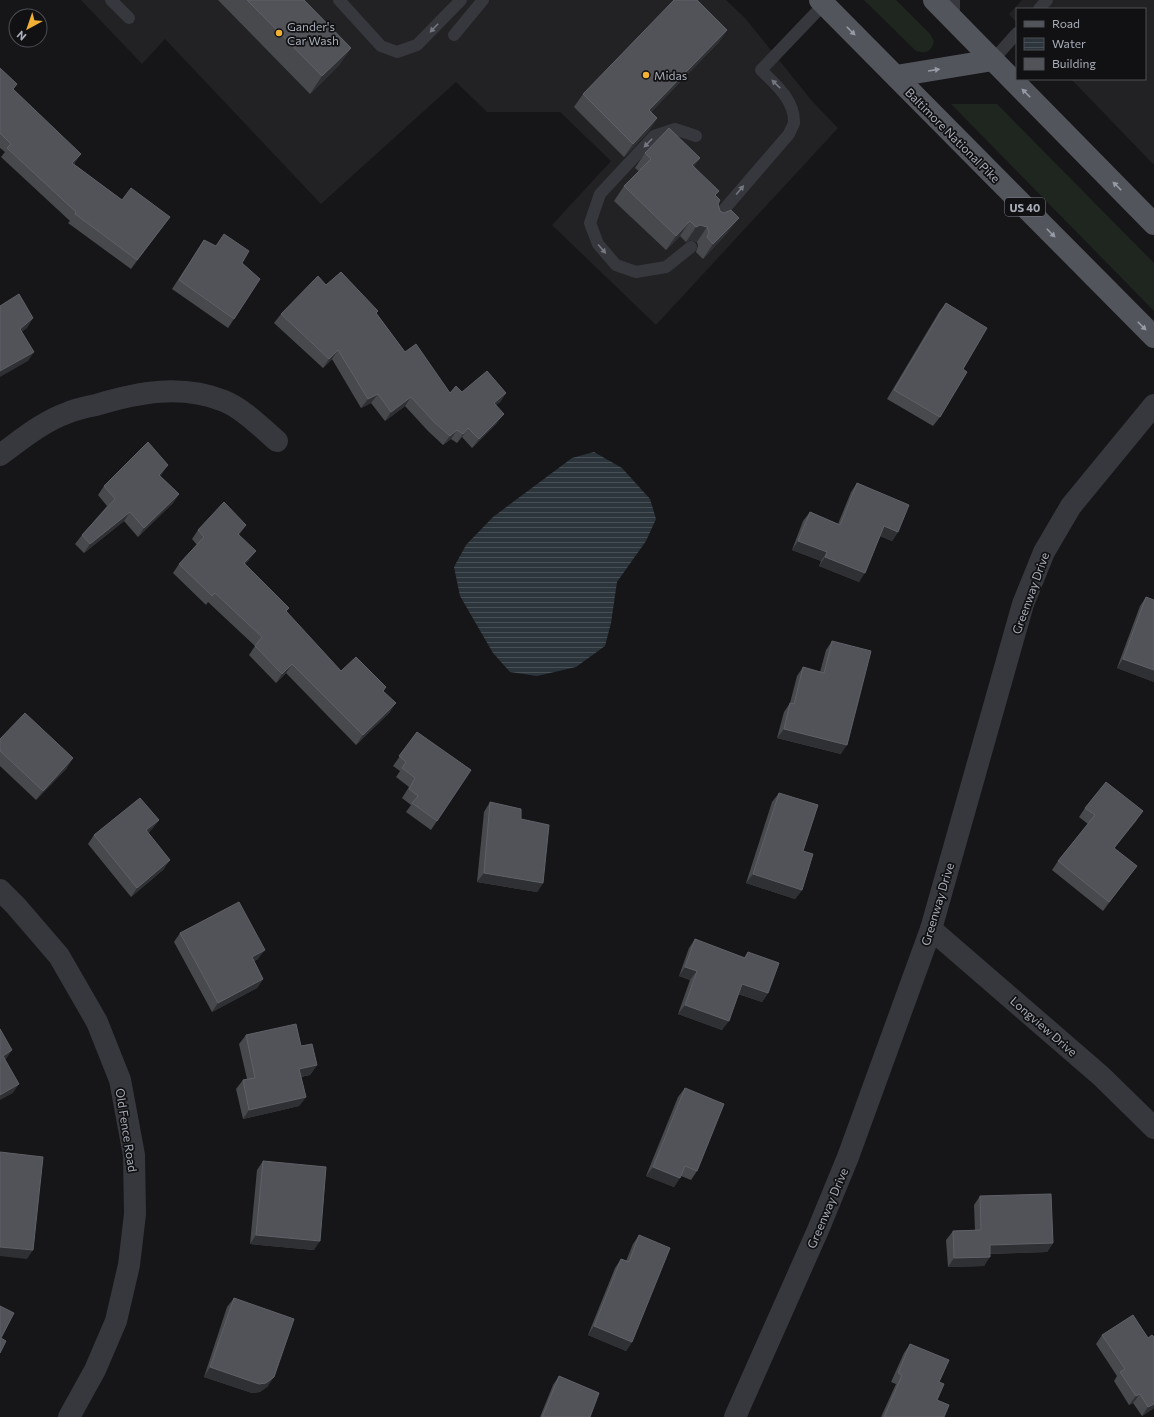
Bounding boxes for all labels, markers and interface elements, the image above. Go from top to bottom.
north arrow [8,8,48,48]
legend [1016,8,1146,80]
text: Road [1052,16,1080,30]
place label: Gander's Car Wash [287,19,339,47]
one-way arrow [429,23,439,33]
one-way arrow [846,26,856,36]
text: N [14,28,29,44]
marker: Gander's Car Wash [274,28,284,38]
text: Water [1052,36,1086,50]
text: Building [1052,56,1096,70]
one-way arrow [928,67,940,73]
place label: Midas [654,68,687,82]
marker: Midas [641,70,651,80]
one-way arrow [771,80,781,89]
street label: Baltimore National Pike [903,85,1003,185]
one-way arrow [1021,88,1031,98]
one-way arrow [643,138,653,148]
one-way arrow [1112,181,1122,191]
one-way arrow [736,185,745,195]
road number: US 40 [1005,198,1045,216]
one-way arrow [1046,228,1056,238]
one-way arrow [597,243,606,254]
one-way arrow [1138,321,1147,331]
street label: Greenway Drive [1009,550,1051,636]
street label: Greenway Drive [918,861,956,947]
street label: Longview Drive [1008,993,1080,1059]
street label: Old Fence Road [113,1087,141,1173]
street label: Greenway Drive [804,1166,850,1250]

